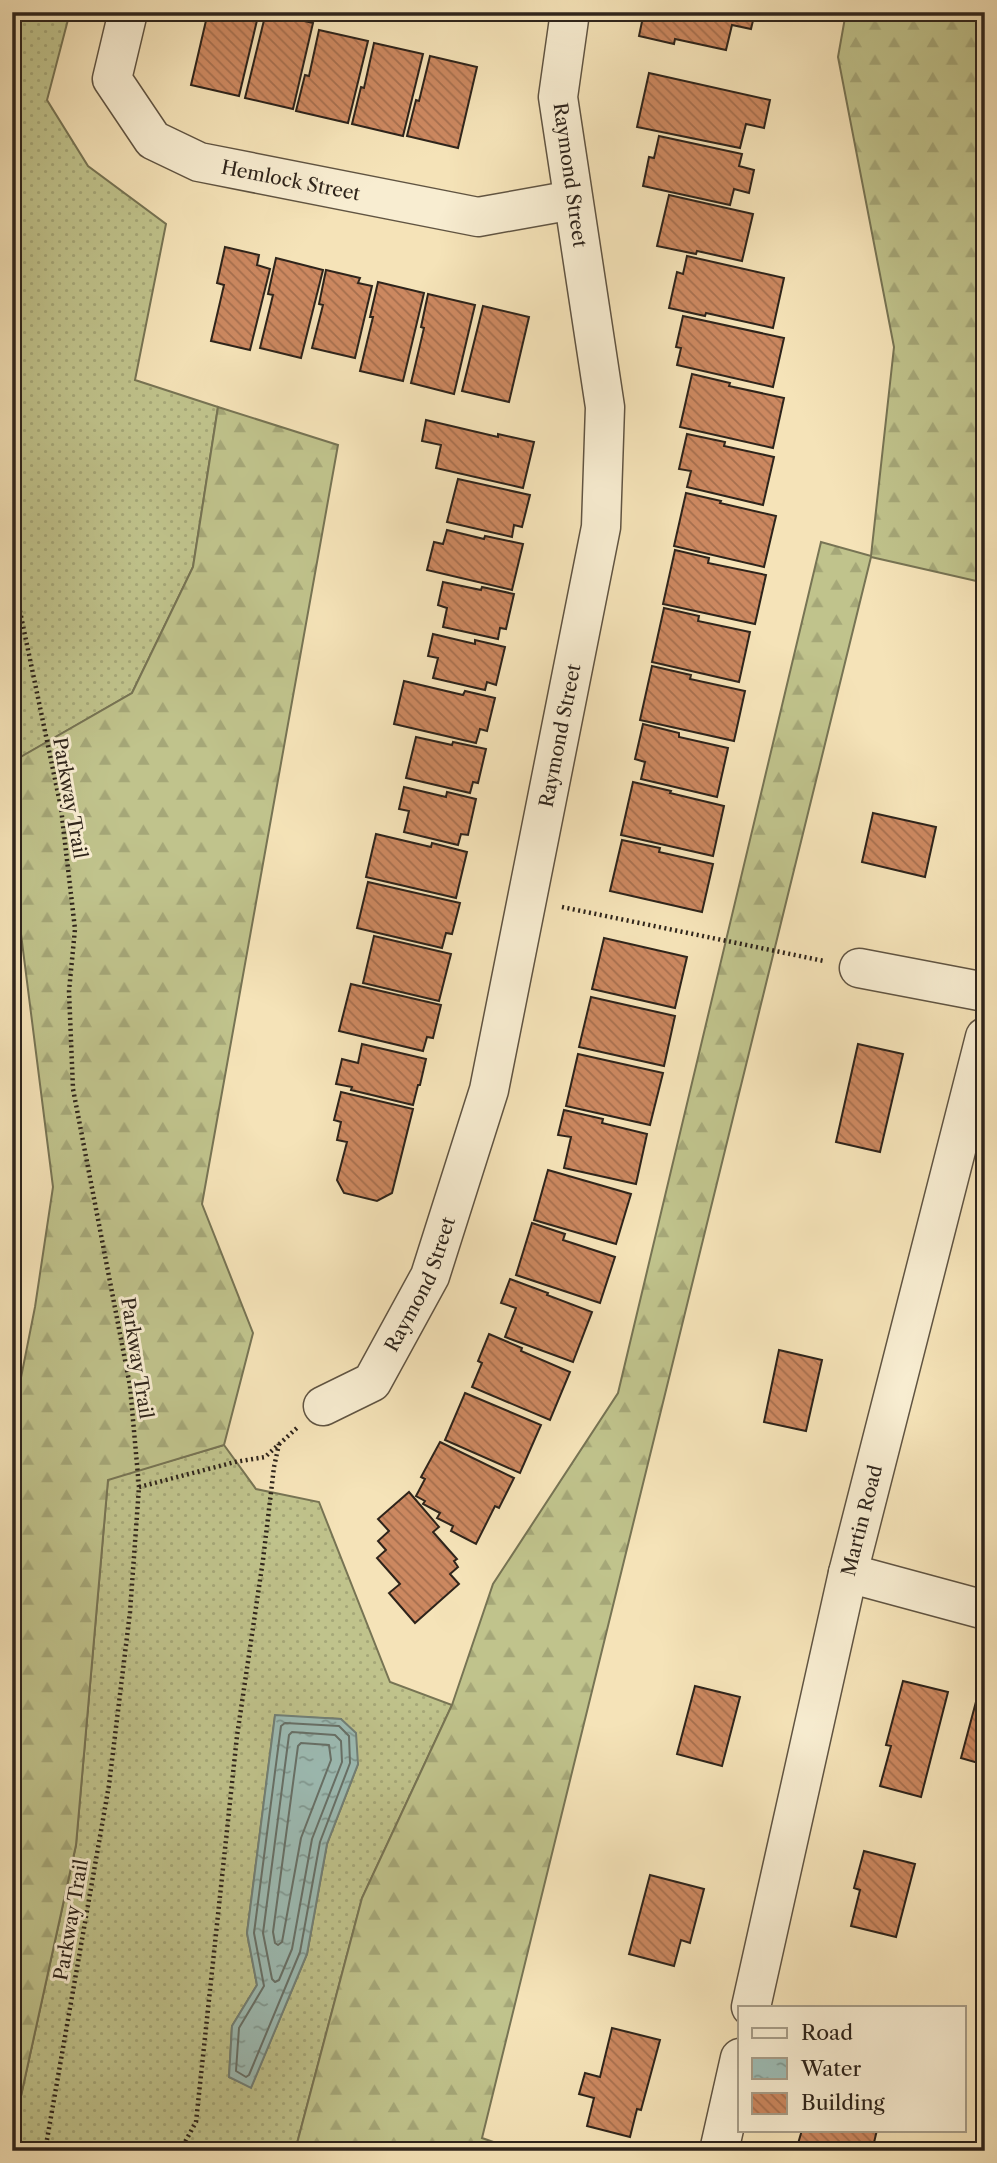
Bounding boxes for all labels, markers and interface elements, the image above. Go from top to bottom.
street label: Raymond Street [548,101,592,249]
street label: Hemlock Street [219,155,363,205]
street label: Raymond Street [534,661,585,809]
street label: Parkway Trail [48,736,92,861]
street label: Raymond Street [379,1214,460,1355]
street label: Parkway Trail [116,1296,158,1421]
street label: Martin Road [836,1462,887,1578]
street label: Parkway Trail [49,1857,93,1982]
legend [738,2006,965,2132]
text: Road [801,2020,853,2045]
text: Water [800,2056,861,2081]
text: Building [801,2090,886,2115]

